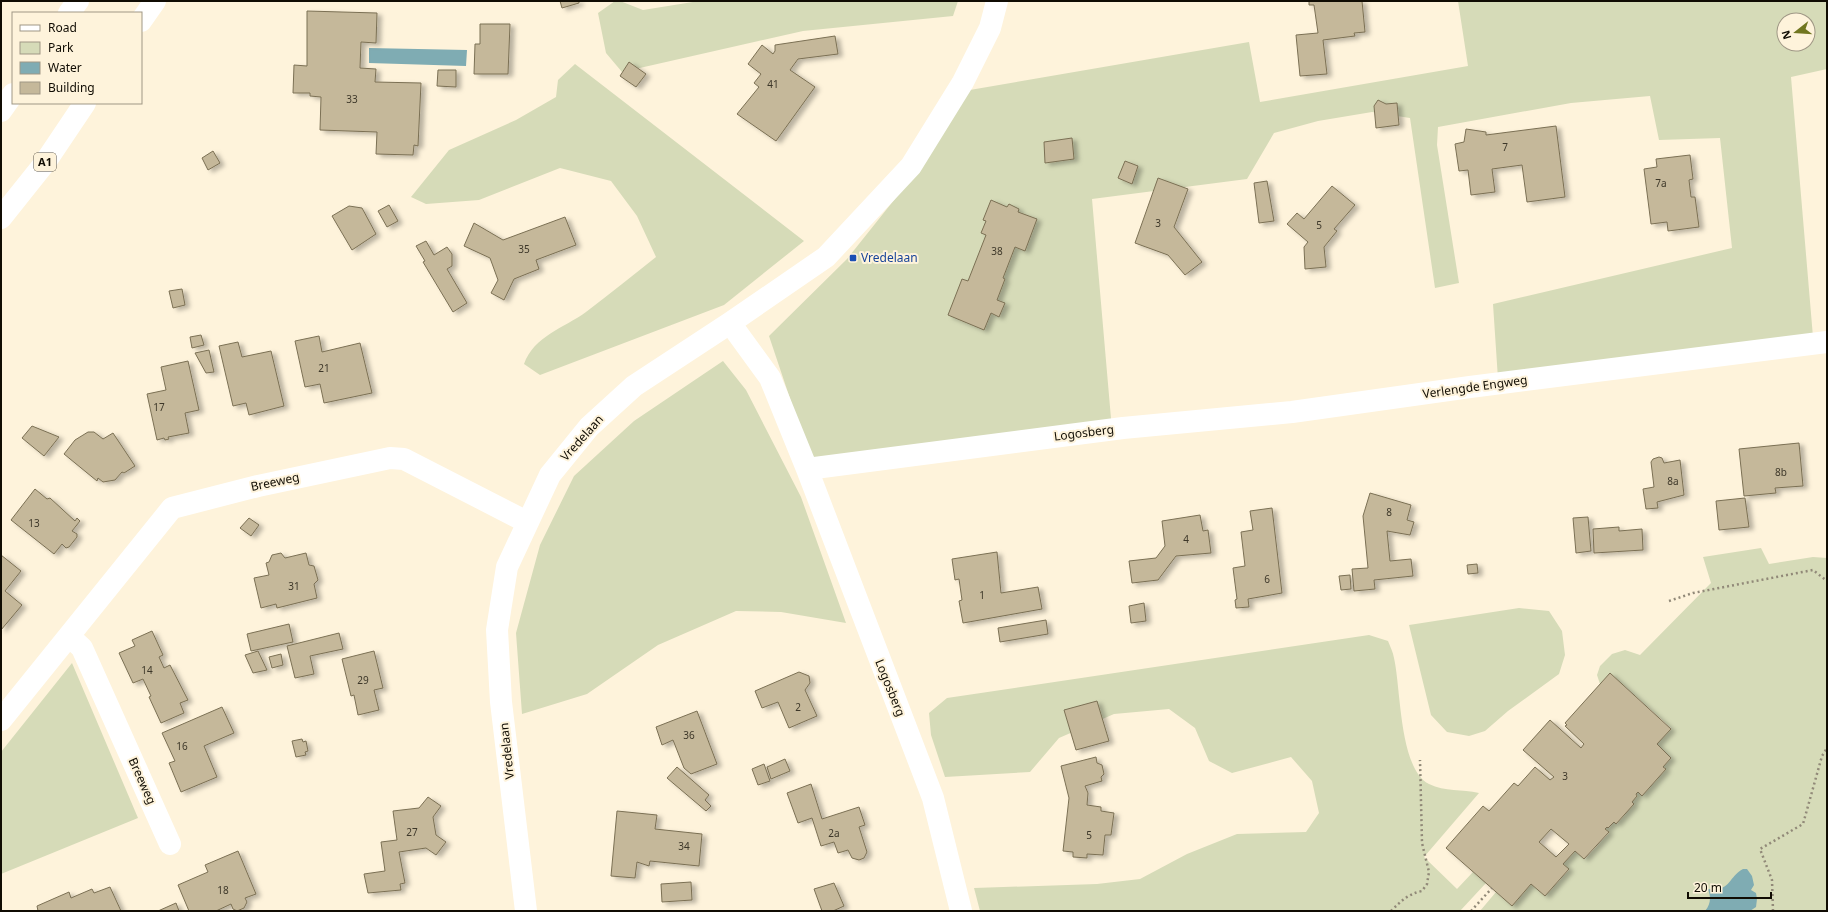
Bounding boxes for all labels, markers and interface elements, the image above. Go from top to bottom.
legend [12,12,142,104]
north arrow [1776,12,1816,52]
text: Road [48,19,77,36]
text: N [1777,29,1794,42]
text: Park [48,39,74,56]
text: Water [48,59,82,76]
house number: 41 [767,77,779,91]
text: Building [48,79,95,96]
house number: 33 [346,92,358,106]
house number: 7 [1502,140,1508,154]
road number: A1 [34,153,56,171]
house number: 7a [1655,176,1667,190]
house number: 3 [1155,216,1161,230]
house number: 5 [1316,218,1322,232]
house number: 35 [518,242,530,256]
house number: 38 [991,244,1003,258]
place label: Vredelaan [861,249,918,266]
marker: Vredelaan [848,253,858,263]
house number: 21 [318,361,330,375]
street label: Verlengde Engweg [1421,371,1528,402]
house number: 17 [153,400,165,414]
street label: Vredelaan [556,411,607,464]
street label: Logosberg [1053,420,1115,445]
house number: 8b [1775,465,1787,479]
street label: Breeweg [249,468,301,495]
house number: 8a [1667,474,1679,488]
house number: 8 [1386,505,1392,519]
house number: 13 [28,516,40,530]
house number: 4 [1183,532,1189,546]
house number: 6 [1264,572,1270,586]
house number: 31 [288,579,300,593]
house number: 1 [979,588,985,602]
street label: Logosberg [871,657,910,719]
house number: 14 [141,663,153,677]
house number: 29 [357,673,369,687]
house number: 2 [795,700,801,714]
street label: Vredelaan [495,722,518,780]
house number: 36 [683,728,695,742]
house number: 16 [176,739,188,753]
street label: Breeweg [125,755,160,807]
house number: 3 [1562,769,1568,783]
house number: 27 [406,825,418,839]
house number: 2a [828,826,840,840]
house number: 5 [1086,828,1092,842]
house number: 34 [678,839,690,853]
scale bar [1688,874,1771,900]
text: 20 m [1694,879,1722,896]
house number: 18 [217,883,229,897]

